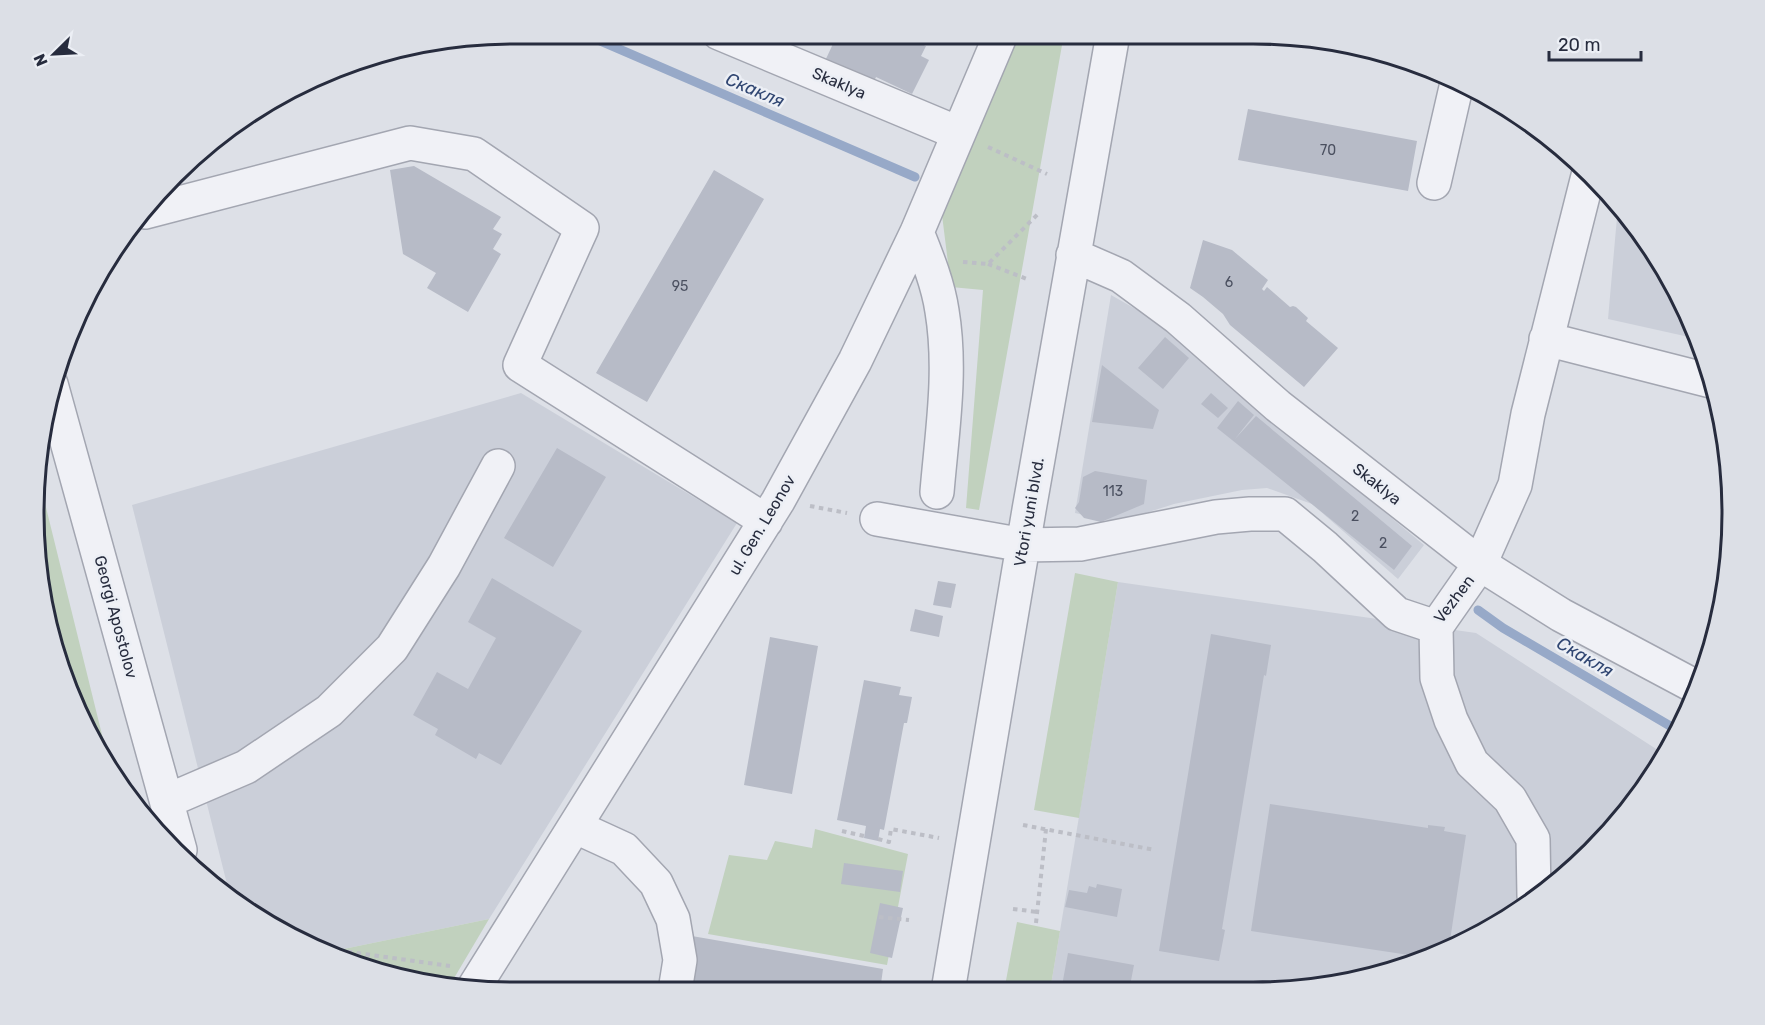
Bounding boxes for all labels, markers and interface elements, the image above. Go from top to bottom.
north arrow [24,24,84,84]
scale bar [1549,24,1640,62]
text: 20 m [1558,34,1600,56]
text: N [30,51,52,69]
street label: Skaklya [809,63,869,103]
water label: Скакля [722,68,788,112]
house number: 70 [1320,142,1336,159]
house number: 6 [1225,274,1233,291]
house number: 95 [672,278,688,295]
street label: Vtori yuni blvd. [1010,456,1048,568]
street label: Skaklya [1349,459,1405,509]
street label: ul. Gen. Leonov [725,471,799,578]
house number: 113 [1103,483,1123,500]
house number: 2 [1351,508,1359,525]
house number: 2 [1379,535,1387,552]
street label: Georgi Apostolov [90,553,142,681]
street label: Vezhen [1430,571,1478,627]
water label: Скакля [1553,632,1617,682]

